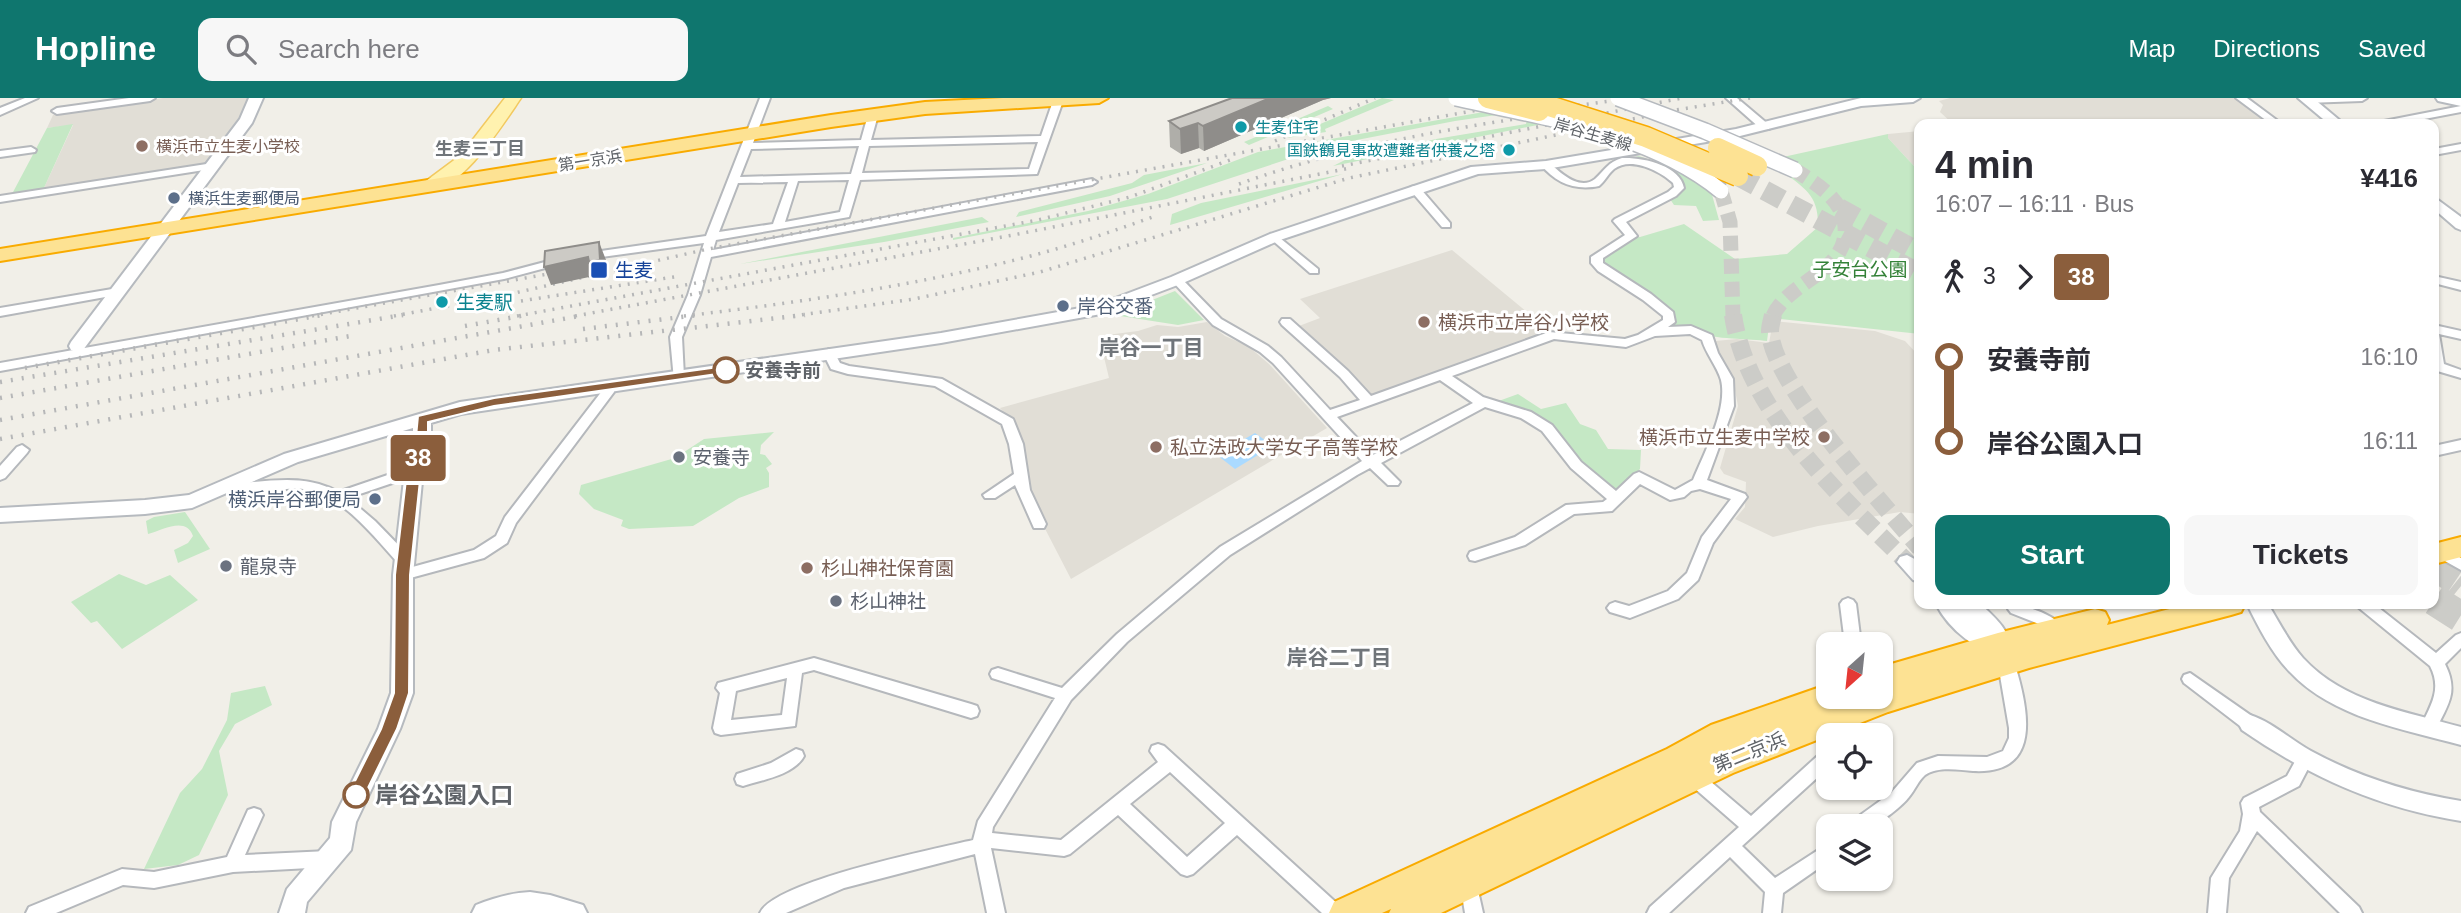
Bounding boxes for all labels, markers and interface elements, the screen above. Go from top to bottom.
search box [198,18,688,81]
text: Hopline [35,30,156,67]
icon: search [222,30,260,68]
text: Search here [278,34,420,64]
text: Map [2129,35,2175,62]
text: Directions [2213,35,2320,62]
text: Saved [2358,35,2426,62]
street label: 岸谷生麦線 [1552,115,1634,154]
marker: 生麦住宅 [1233,119,1249,135]
place label: 生麦住宅 [1255,119,1319,136]
marker: 横浜市立生麦小学校 [134,138,150,154]
place label: 横浜市立生麦小学校 [156,138,300,155]
district label: 生麦三丁目 [435,139,525,159]
place label: 国鉄鶴見事故遭難者供養之塔 [1287,142,1495,159]
marker: 国鉄鶴見事故遭難者供養之塔 [1501,142,1517,158]
text: 4 min [1935,144,2034,186]
street label: 第一京浜 [557,147,623,174]
text: ¥416 [2360,163,2418,193]
marker: 横浜生麦郵便局 [166,190,182,206]
place label: 横浜生麦郵便局 [188,190,300,207]
text: 16:07 – 16:11 · Bus [1935,191,2134,217]
icon: walk [1935,258,1973,296]
icon: forward [2006,258,2044,296]
park label: 子安台公園 [1812,259,1908,280]
marker: 生麦 [589,260,609,280]
place label: 生麦 [615,260,653,281]
text: 3 [1983,263,1996,289]
text: 38 [2068,263,2095,290]
place label: 生麦駅 [456,292,513,313]
marker: 生麦駅 [434,294,450,310]
place label: 岸谷交番 [1077,296,1153,317]
marker: 岸谷交番 [1055,298,1071,314]
place label: 横浜市立岸谷小学校 [1438,312,1609,333]
marker: 横浜市立岸谷小学校 [1416,314,1432,330]
district label: 岸谷一丁目 [1099,336,1204,359]
text: 16:10 [2360,344,2418,370]
text: 安養寺前 [1987,345,2091,375]
marker: 安養寺前 [713,357,739,383]
place label: 安養寺前 [745,360,821,381]
place label: 横浜市立生麦中学校 [1639,427,1810,448]
text: 16:11 [2362,428,2418,454]
marker: 横浜市立生麦中学校 [1816,429,1832,445]
text: 岸谷公園入口 [1987,429,2143,459]
line badge: 38 [386,435,450,481]
place label: 私立法政大学女子高等学校 [1170,437,1398,458]
marker: 私立法政大学女子高等学校 [1148,439,1164,455]
text: 38 [405,444,431,471]
place label: 安養寺 [693,447,750,468]
marker: 安養寺 [671,449,687,465]
place label: 横浜岸谷郵便局 [228,489,361,510]
marker: 横浜岸谷郵便局 [367,491,383,507]
button: Start [1935,515,2170,595]
button: Tickets [2184,515,2418,595]
place label: 龍泉寺 [240,556,297,577]
marker: 龍泉寺 [218,558,234,574]
place label: 杉山神社保育園 [821,558,954,579]
marker: 杉山神社保育園 [799,560,815,576]
place label: 杉山神社 [850,591,926,612]
marker: 杉山神社 [828,593,844,609]
north arrow [1816,632,1894,709]
map controls [1816,632,1893,891]
district label: 岸谷二丁目 [1287,646,1392,669]
button: locate [1816,723,1893,800]
street label: 第二京浜 [1710,728,1788,776]
marker: 岸谷公園入口 [343,782,369,808]
place label: 岸谷公園入口 [375,782,513,808]
button: layers [1816,814,1893,891]

